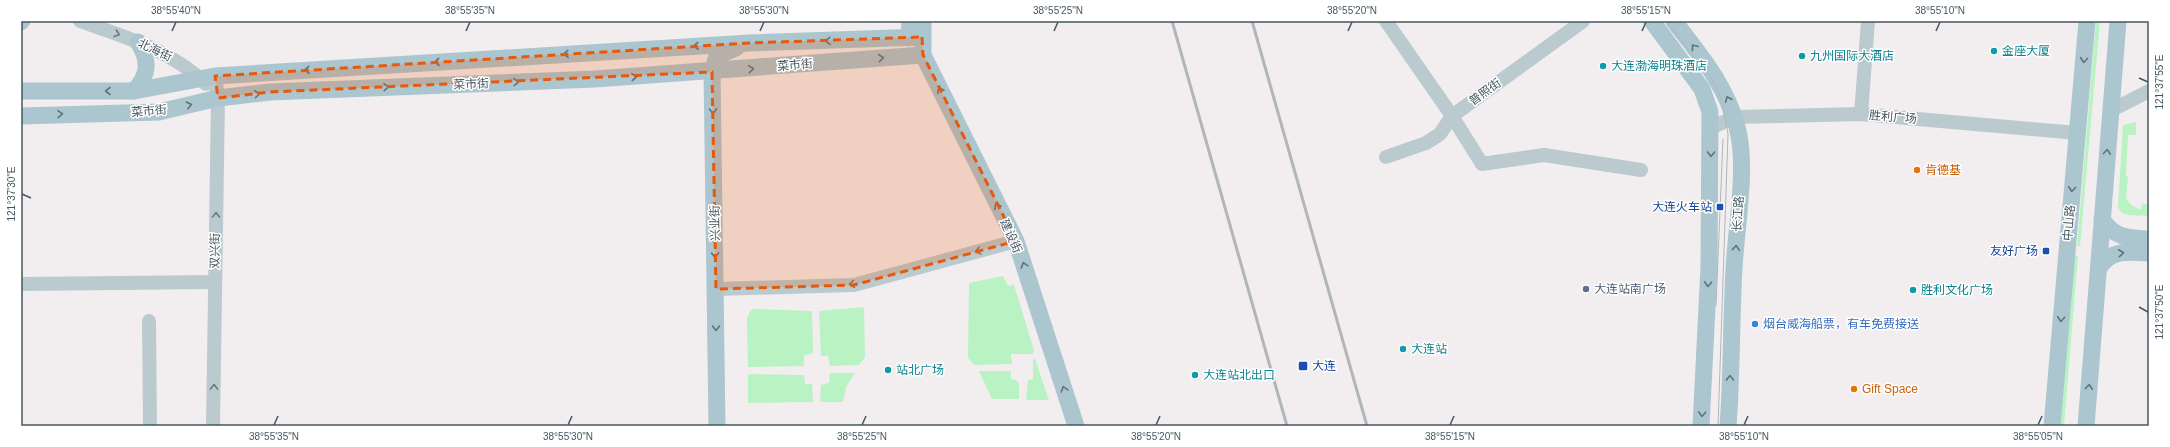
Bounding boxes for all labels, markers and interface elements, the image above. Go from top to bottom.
text: 38°55'40"N [151,5,201,16]
text: 38°55'35"N [445,5,495,16]
text: 38°55'30"N [739,5,789,16]
text: 38°55'25"N [1033,5,1083,16]
text: 38°55'20"N [1327,5,1377,16]
text: 38°55'15"N [1621,5,1671,16]
text: 38°55'10"N [1915,5,1965,16]
one-way arrow [113,30,120,38]
street label: 北海街 [136,36,174,64]
one-way arrow [825,36,831,45]
one-way arrow [693,42,699,51]
one-way arrow [1692,44,1699,51]
place label: 金座大厦 [2002,44,2050,58]
marker: 金座大厦 [1989,46,1999,56]
one-way arrow [563,49,569,58]
place label: 九州国际大酒店 [1810,49,1894,63]
marker: 九州国际大酒店 [1797,51,1807,61]
one-way arrow [878,53,884,62]
text: 121°37'55"E [2154,54,2165,110]
street label: 菜市街 [776,56,814,74]
one-way arrow [434,57,440,66]
one-way arrow [2079,57,2088,63]
place label: 大连渤海明珠酒店 [1611,59,1707,73]
marker: 大连渤海明珠酒店 [1598,61,1608,71]
one-way arrow [748,64,754,73]
one-way arrow [304,66,310,74]
one-way arrow [631,72,637,81]
street label: 菜市街 [453,76,489,92]
street label: 普照街 [1466,76,1504,108]
one-way arrow [513,78,519,87]
one-way arrow [383,83,389,92]
one-way arrow [937,86,945,94]
one-way arrow [105,87,111,95]
one-way arrow [254,89,260,98]
one-way arrow [1724,95,1732,102]
one-way arrow [186,101,192,109]
street label: 菜市街 [130,102,168,120]
one-way arrow [709,108,717,114]
street label: 胜利广场 [1868,108,1918,126]
one-way arrow [57,110,63,119]
one-way arrow [2103,149,2112,155]
one-way arrow [1707,151,1715,157]
place label: 肯德基 [1925,163,1961,177]
marker: 肯德基 [1912,165,1922,175]
text: 121°37'30"E [6,166,17,222]
one-way arrow [2068,186,2077,192]
street label: 长江路 [1730,196,1746,232]
place label: 大连火车站 [1652,200,1712,214]
marker: 大连火车站 [1715,202,1725,212]
one-way arrow [995,203,1002,210]
street label: 中山路 [2060,204,2078,242]
street label: 兴业街 [708,205,722,241]
one-way arrow [212,212,220,218]
street label: 建设街 [997,217,1025,255]
street label: 双兴街 [208,233,222,269]
place label: 友好广场 [1990,244,2038,258]
one-way arrow [1731,245,1740,251]
one-way arrow [975,246,982,255]
marker: 友好广场 [2041,246,2051,256]
one-way arrow [2118,249,2124,258]
one-way arrow [711,252,719,258]
one-way arrow [1020,262,1028,269]
one-way arrow [849,279,855,288]
one-way arrow [1704,281,1713,287]
place label: 大连站南广场 [1594,282,1666,296]
place label: 胜利文化广场 [1921,283,1993,297]
marker: 大连站南广场 [1581,284,1591,294]
text: 121°37'50"E [2154,284,2165,340]
marker: 胜利文化广场 [1908,285,1918,295]
one-way arrow [2057,316,2066,322]
place label: 烟台威海船票，有车免费接送 [1763,317,1919,331]
marker: 烟台威海船票，有车免费接送 [1750,319,1760,329]
one-way arrow [712,325,720,331]
place label: 大连站 [1411,342,1447,356]
marker: 大连站 [1398,344,1408,354]
place label: 大连 [1312,359,1336,373]
marker: 大连 [1297,360,1309,372]
place label: 站北广场 [896,363,944,377]
marker: 站北广场 [883,365,893,375]
place label: 大连站北出口 [1203,368,1275,382]
marker: 大连站北出口 [1190,370,1200,380]
one-way arrow [1726,375,1734,381]
place label: Gift Space [1862,382,1918,396]
one-way arrow [210,384,218,390]
marker: Gift Space [1849,384,1859,394]
one-way arrow [2084,384,2093,390]
one-way arrow [1060,386,1068,393]
one-way arrow [1698,411,1706,417]
text: 38°55'35"N [249,431,299,442]
text: 38°55'30"N [543,431,593,442]
text: 38°55'25"N [837,431,887,442]
text: 38°55'20"N [1131,431,1181,442]
text: 38°55'15"N [1425,431,1475,442]
text: 38°55'10"N [1719,431,1769,442]
text: 38°55'05"N [2013,431,2063,442]

